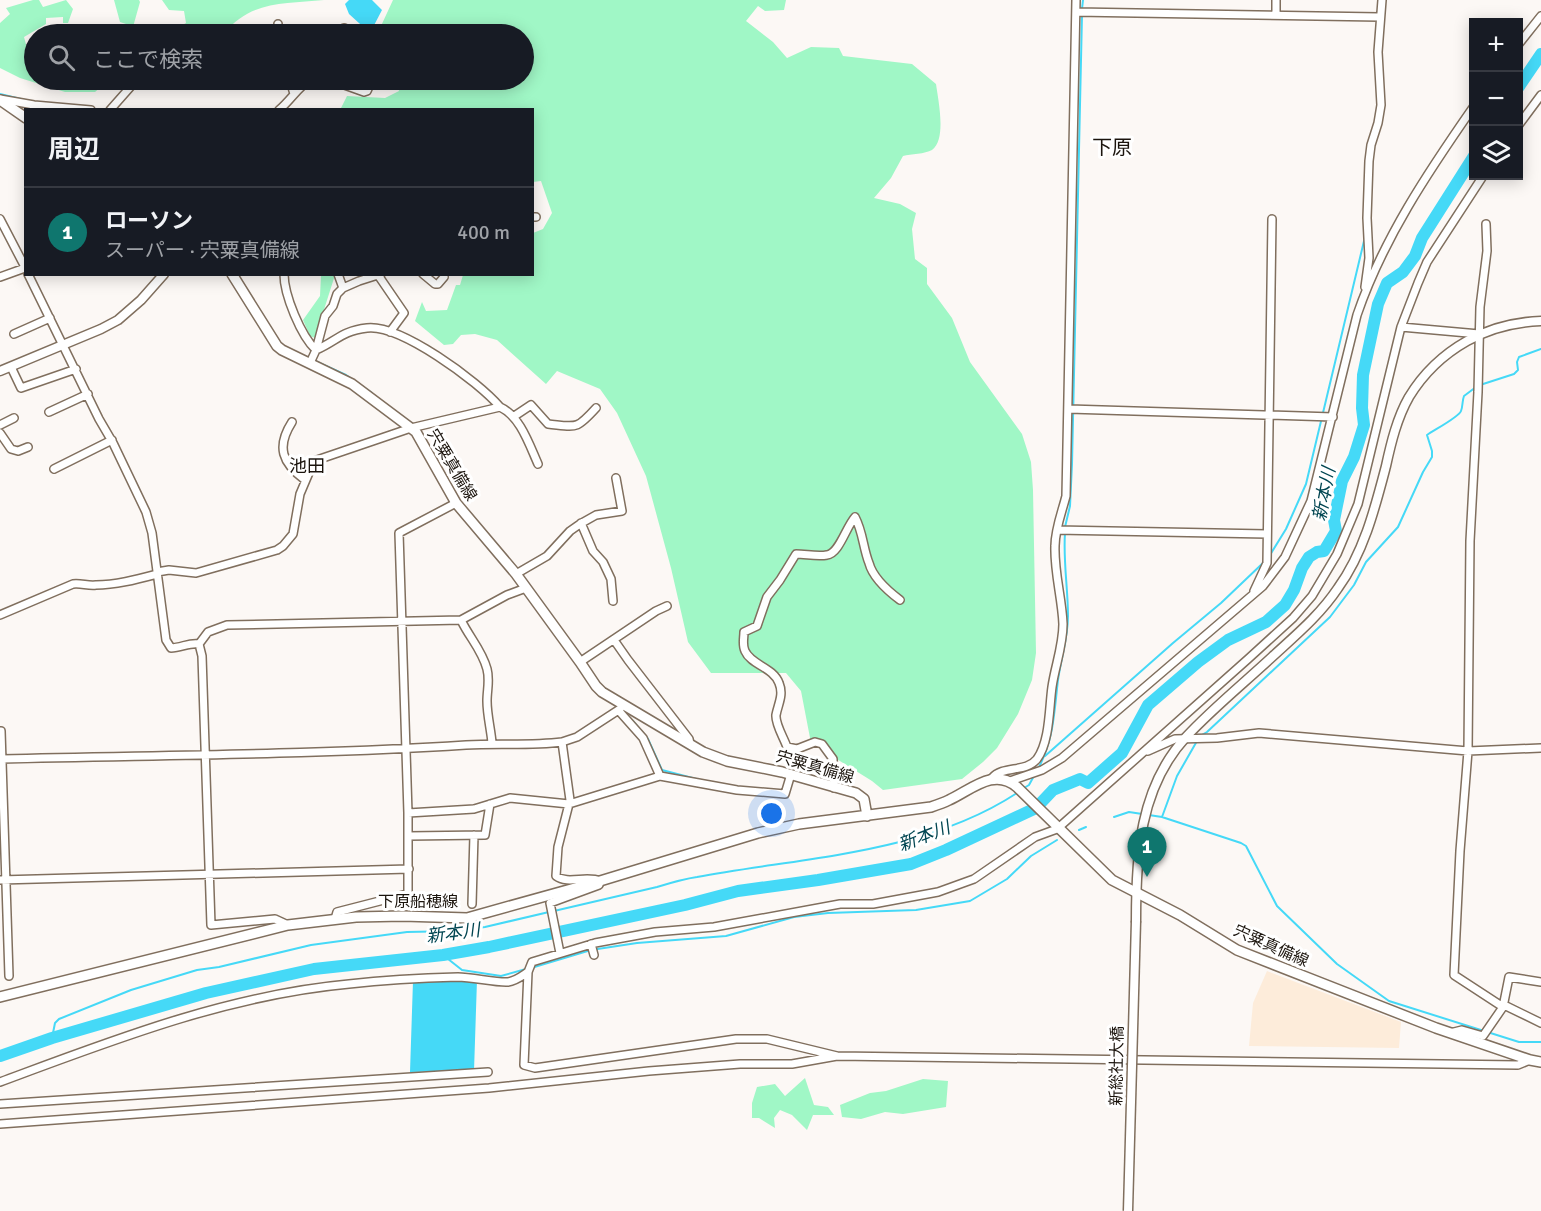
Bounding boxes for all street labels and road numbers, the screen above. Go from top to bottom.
street label: 宍粟真備線 [423,426,481,504]
street label: 宍粟真備線 [774,746,856,788]
street label: 下原船穂線 [378,892,458,912]
street label: 宍粟真備線 [1230,921,1312,971]
street label: 新総社大橋 [1106,1026,1128,1106]

